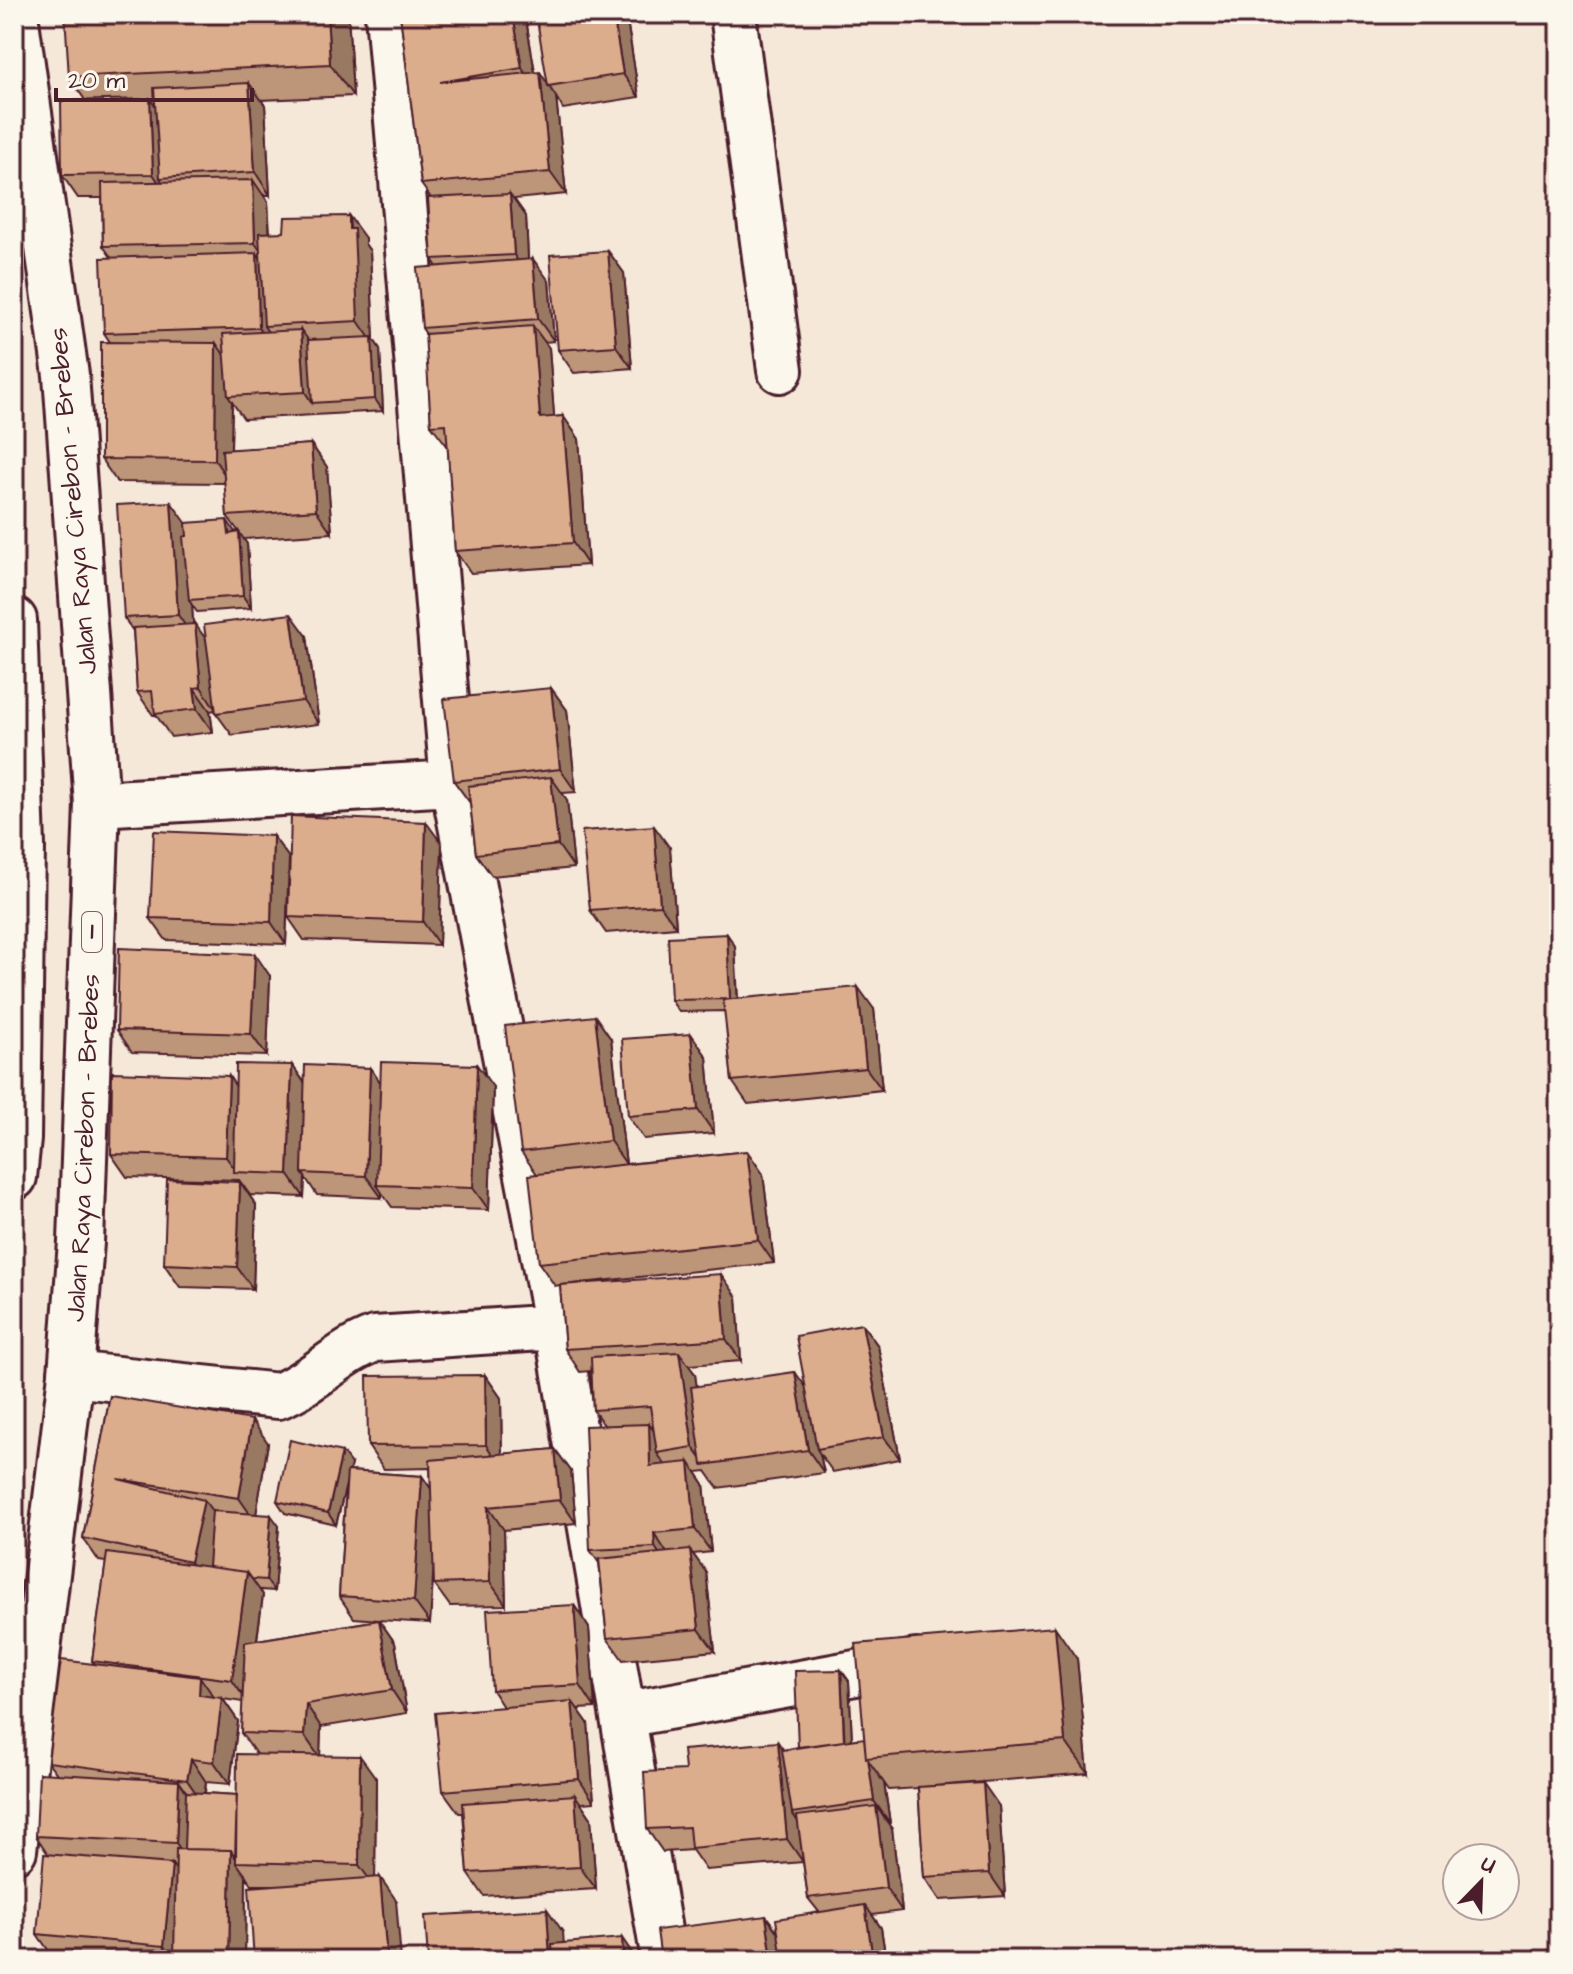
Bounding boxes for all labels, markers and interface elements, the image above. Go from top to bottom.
scale bar [56,52,252,102]
text: 20 m [68,64,125,98]
street label: Jalan Raya Cirebon - Brebes [40,326,108,676]
road number: 1 [82,912,102,952]
street label: Jalan Raya Cirebon - Brebes [57,973,109,1323]
north arrow [1441,1842,1521,1922]
text: U [1476,1848,1500,1882]

